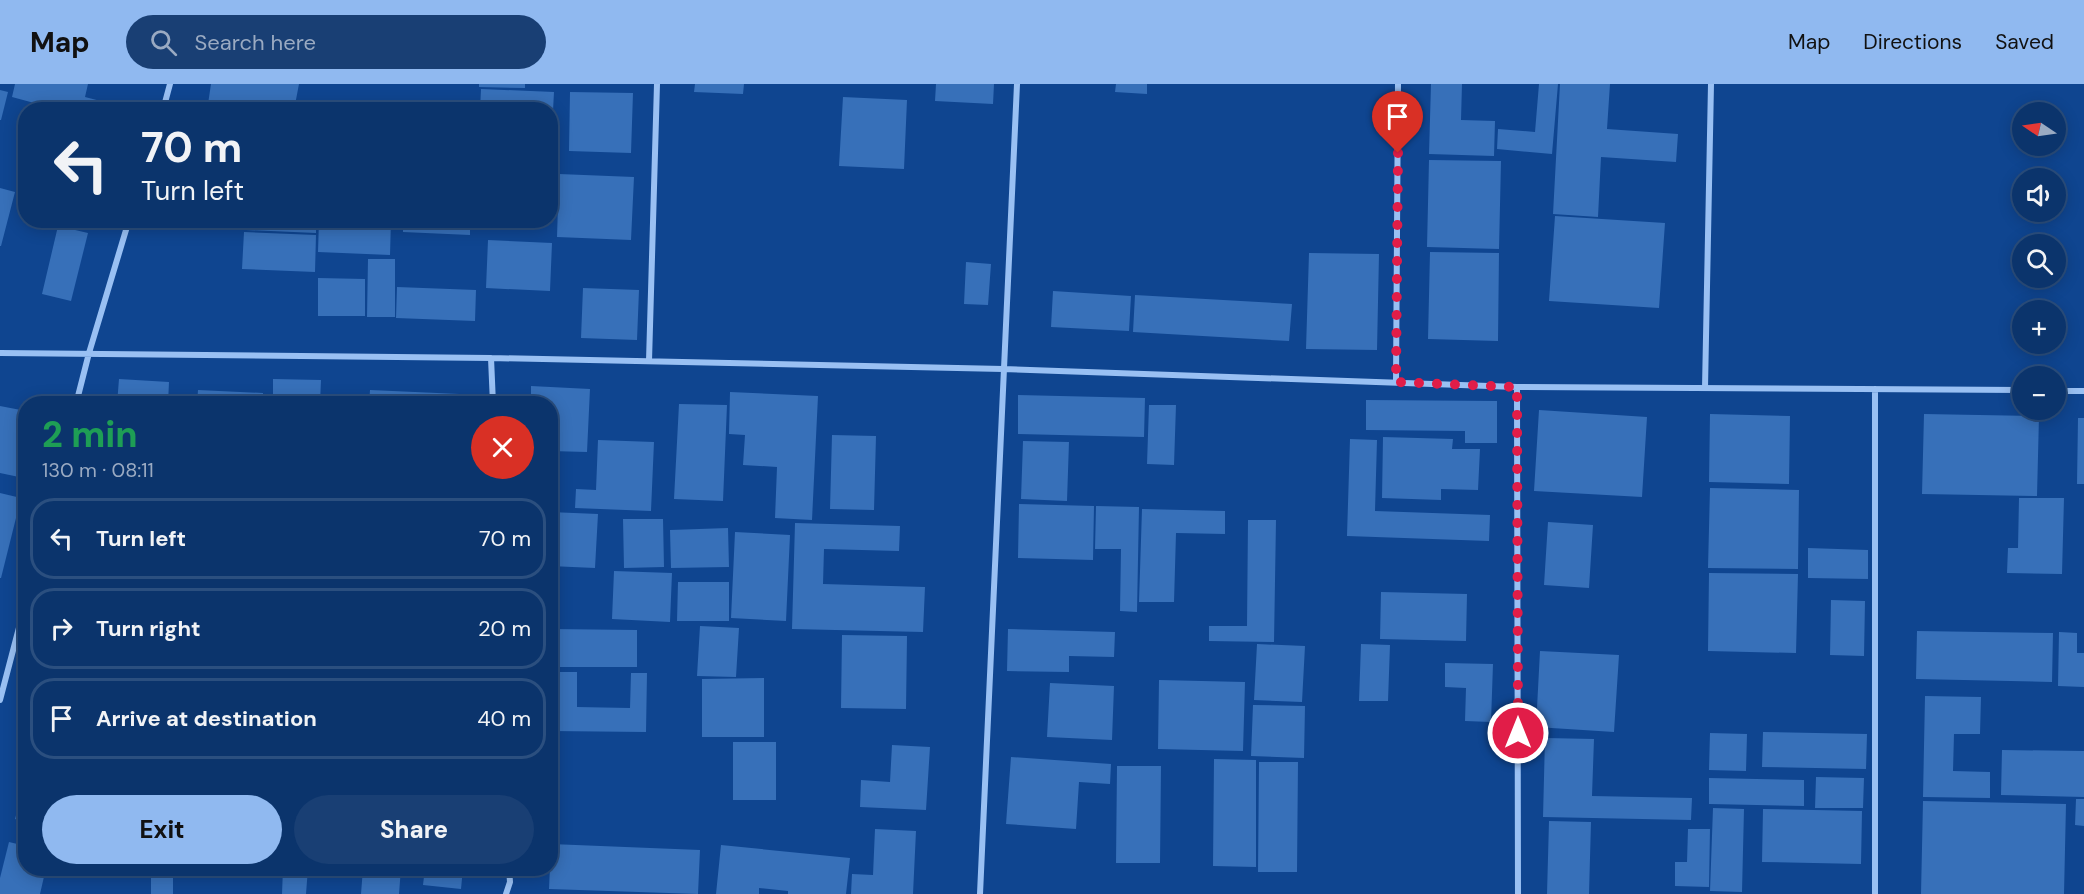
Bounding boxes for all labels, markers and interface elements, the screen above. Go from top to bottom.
search box [126,15,546,69]
text: Map [30,24,90,61]
icon: search [147,26,180,59]
text: Search here [195,28,316,57]
text: Map [1788,28,1830,56]
text: Directions [1863,28,1962,56]
text: Saved [1995,28,2054,56]
pin [1372,91,1423,153]
icon: arrive [1381,100,1414,133]
north arrow [2012,102,2066,156]
map controls [2012,102,2066,420]
text: 70 m [141,120,242,175]
icon: left [42,126,120,204]
button: sound [2012,168,2066,222]
text: Turn left [141,173,244,208]
button: search [2012,234,2066,288]
button: + [2012,300,2066,354]
button: − [2012,366,2066,420]
text: 2 min [42,411,138,458]
button: close [471,416,534,479]
text: 130 m · 08:11 [42,457,154,483]
icon: left [45,522,78,555]
text: Turn left [96,524,186,553]
text: 70 m [479,524,531,553]
icon: right [45,612,78,645]
text: Turn right [96,614,201,643]
text: 20 m [478,614,531,643]
position arrow [1486,701,1550,765]
icon: arrive [45,702,78,735]
text: Arrive at destination [96,704,317,733]
text: 40 m [477,704,531,733]
button: Exit [42,795,282,864]
button: Share [294,795,534,864]

